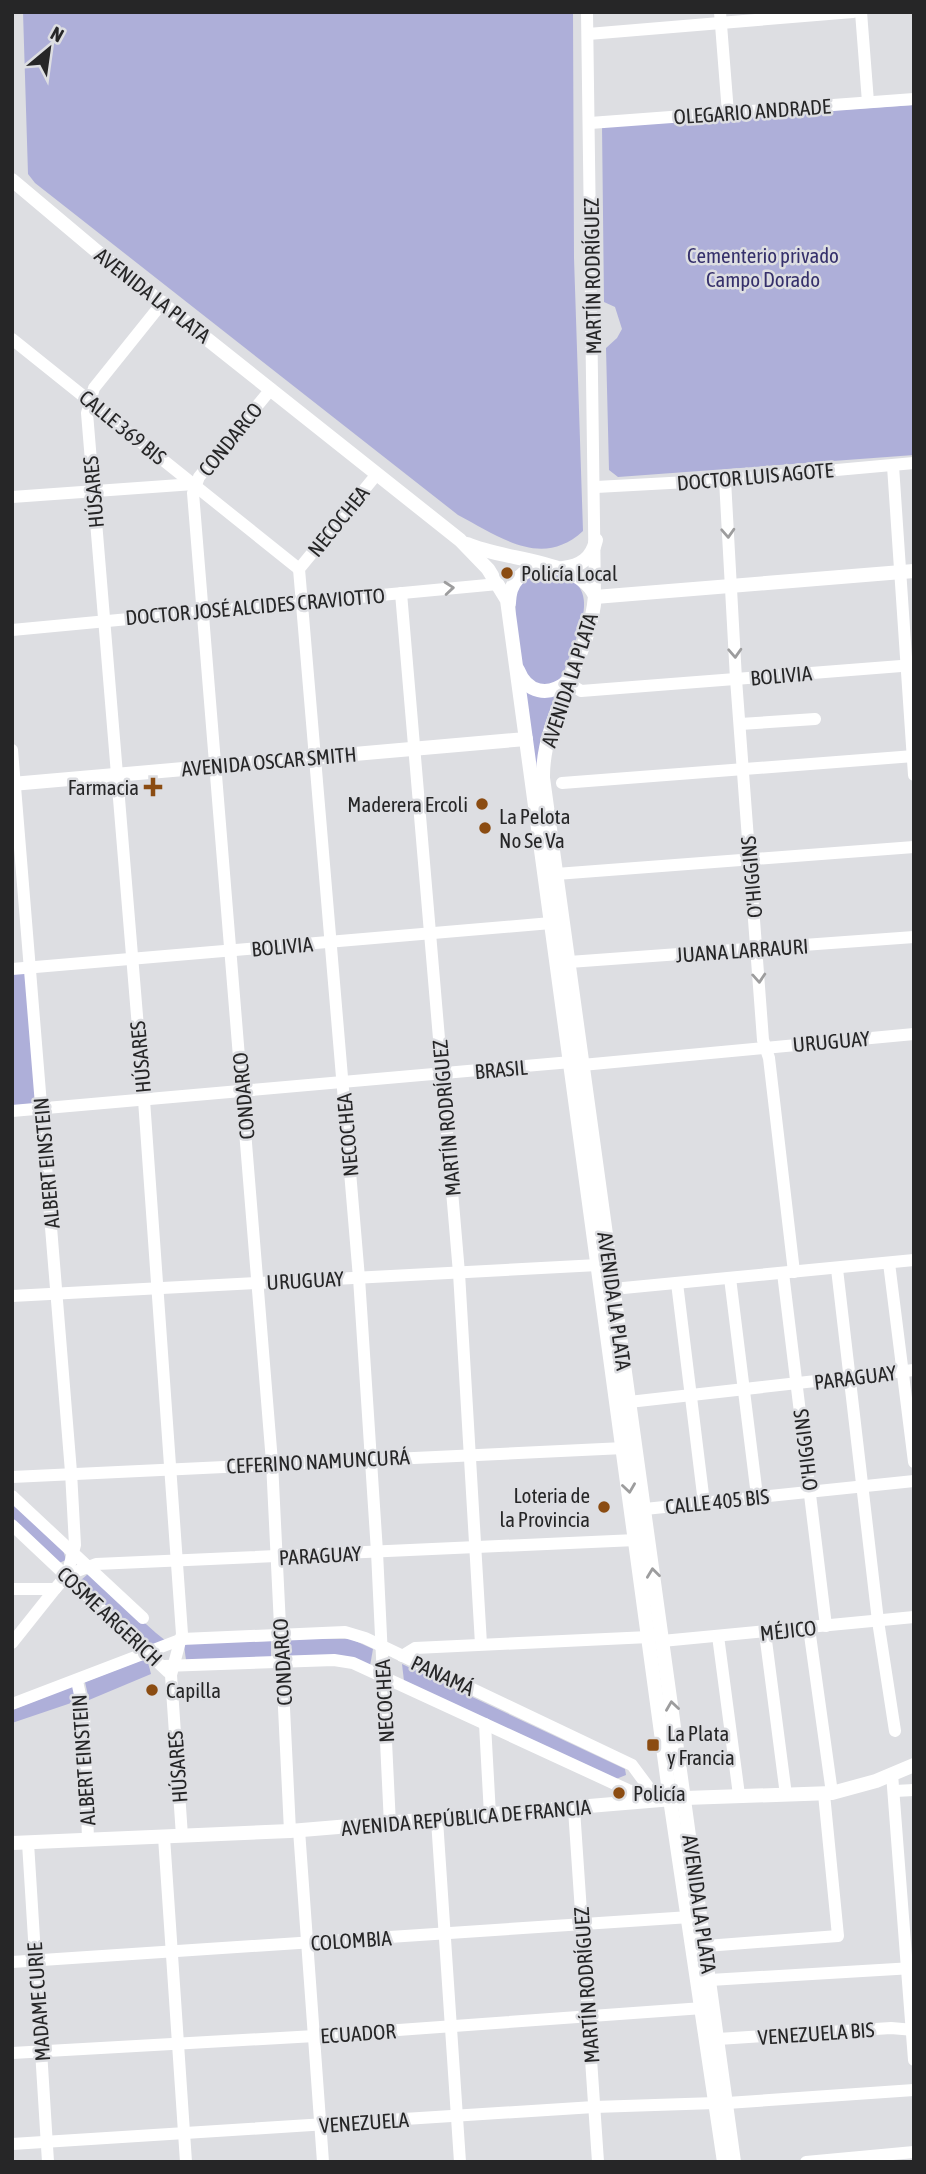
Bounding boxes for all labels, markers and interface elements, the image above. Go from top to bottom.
north arrow [14,14,84,84]
text: N [47,22,67,46]
street label: OLEGARIO ANDRADE [673,94,832,128]
street label: MARTÍN RODRÍGUEZ [579,197,605,355]
street label: AVENIDA LA PLATA [91,243,216,348]
park label: Cementerio privado Campo Dorado [687,243,839,291]
street label: CALLE 369 BIS [75,385,171,469]
street label: CONDARCO [193,398,267,480]
street label: HÚSARES [78,455,108,529]
street label: DOCTOR LUIS AGOTE [676,457,834,495]
street label: NECOCHEA [302,480,374,561]
one-way arrow [720,527,735,538]
place label: Policía Local [521,561,618,585]
marker: Policía Local [499,565,515,581]
one-way arrow [444,581,455,596]
street label: DOCTOR JOSÉ ALCIDES CRAVIOTTO [124,583,386,629]
street label: AVENIDA LA PLATA [536,609,602,750]
one-way arrow [727,648,742,659]
street label: BOLIVIA [749,660,813,690]
street label: AVENIDA OSCAR SMITH [180,741,358,781]
place label: Farmacia [68,775,139,799]
marker: Farmacia [145,779,161,795]
place label: Maderera Ercoli [347,792,468,816]
marker: Maderera Ercoli [474,796,490,812]
place label: La Pelota No Se Va [499,804,570,852]
marker: La Pelota No Se Va [477,820,493,836]
street label: O'HIGGINS [735,835,767,919]
street label: BOLIVIA [250,931,314,961]
street label: JUANA LARRAURI [675,933,809,967]
one-way arrow [751,972,766,983]
street label: HÚSARES [125,1020,155,1094]
street label: URUGUAY [791,1026,871,1056]
street label: MARTÍN RODRÍGUEZ [427,1039,465,1197]
street label: CONDARCO [227,1051,259,1141]
street label: BRASIL [474,1055,528,1083]
street label: NECOCHEA [331,1092,363,1178]
street label: ALBERT EINSTEIN [28,1097,64,1229]
street label: AVENIDA LA PLATA [593,1230,637,1372]
street label: URUGUAY [266,1266,345,1294]
street label: PARAGUAY [813,1360,898,1394]
street label: O'HIGGINS [788,1408,822,1492]
street label: CEFERINO NAMUNCURÁ [226,1444,411,1478]
one-way arrow [621,1482,636,1493]
place label: Loteria de la Provincia [500,1483,590,1531]
street label: CALLE 405 BIS [664,1484,770,1518]
marker: Loteria de la Provincia [596,1499,612,1515]
street label: PARAGUAY [278,1541,363,1569]
street label: COSME ARGERICH [53,1561,167,1671]
one-way arrow [646,1568,661,1579]
street label: MÉJICO [759,1615,817,1645]
street label: CONDARCO [268,1618,296,1706]
street label: PANAMÁ [408,1650,479,1700]
street label: NECOCHEA [370,1658,398,1743]
place label: Capilla [166,1678,221,1702]
marker: Capilla [144,1682,160,1698]
street label: ALBERT EINSTEIN [66,1694,100,1826]
one-way arrow [664,1700,679,1712]
place label: La Plata y Francia [667,1721,735,1769]
street label: HÚSARES [163,1730,191,1804]
marker: La Plata y Francia [645,1737,661,1753]
place label: Policía [633,1781,686,1805]
marker: Policía [611,1785,627,1801]
street label: AVENIDA REPÚBLICA DE FRANCIA [340,1794,592,1840]
street label: AVENIDA LA PLATA [678,1833,722,1975]
street label: MARTÍN RODRÍGUEZ [569,1906,603,2064]
street label: COLOMBIA [310,1925,393,1955]
street label: MADAME CURIE [22,1942,54,2062]
street label: VENEZUELA BIS [757,2017,875,2049]
street label: ECUADOR [319,2018,397,2048]
street label: VENEZUELA [318,2107,410,2137]

